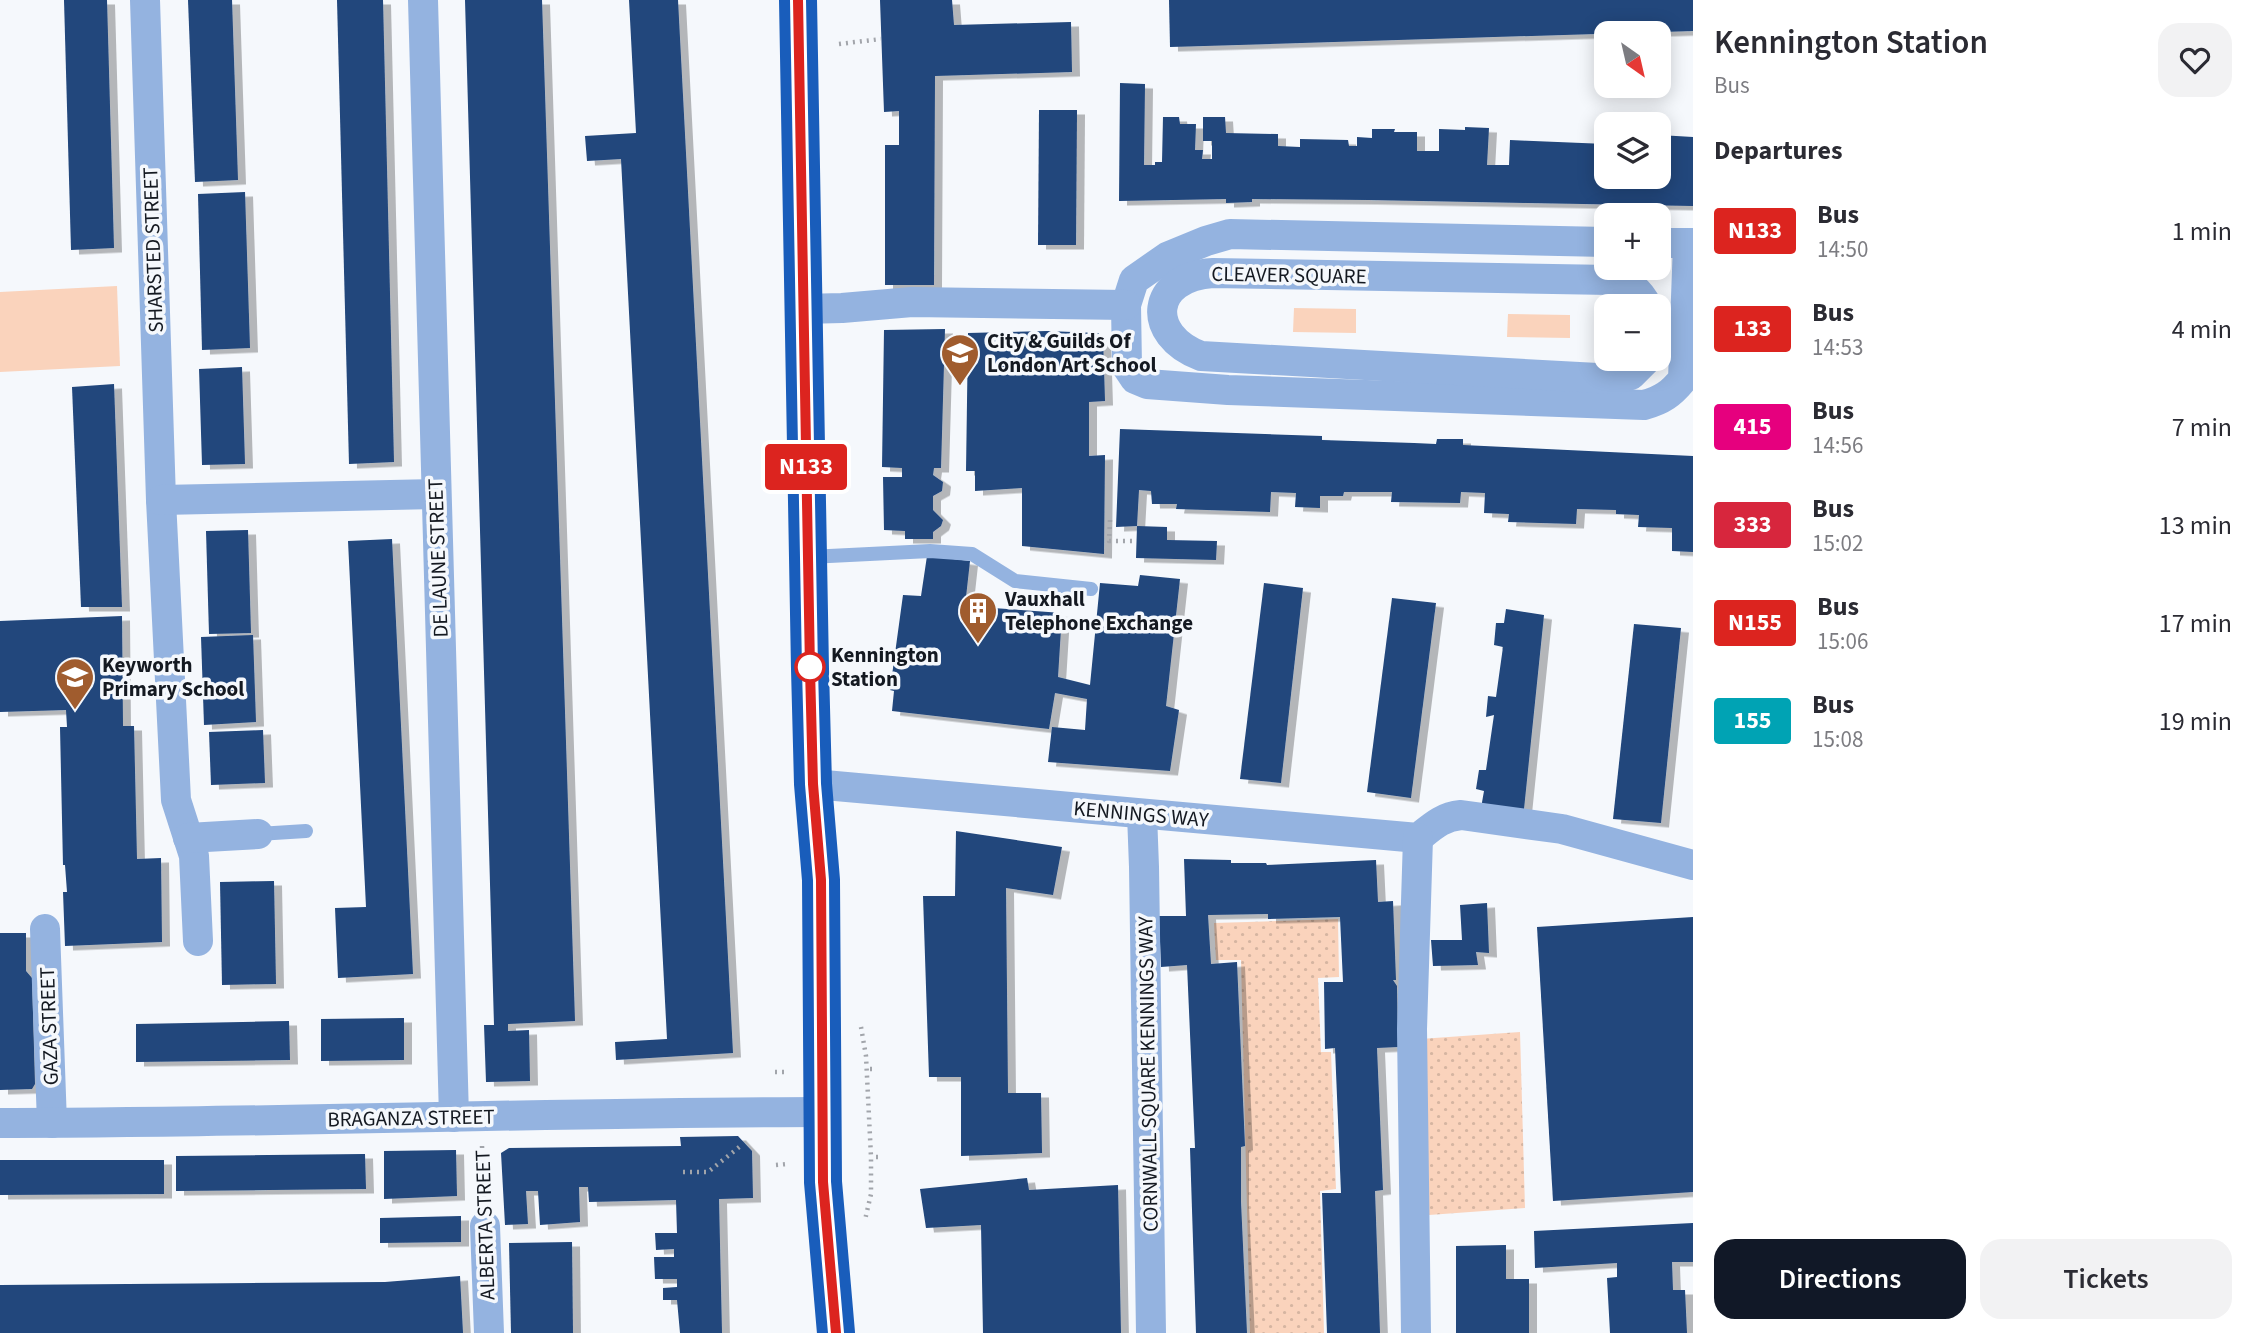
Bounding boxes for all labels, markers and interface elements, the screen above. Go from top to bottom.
text: Kennington Station [1714,19,1988,66]
north arrow [1594,21,1671,98]
map controls [1594,21,1671,371]
button: heart [2158,23,2232,97]
text: Bus [1714,69,1750,102]
button: layers [1594,112,1671,189]
text: Departures [1714,132,1842,169]
street label: SHARSTED STREET [135,167,171,333]
text: Bus [1817,196,1859,233]
button: + [1594,203,1671,280]
text: N133 [1728,213,1782,248]
text: 1 min [2172,213,2232,250]
text: 14:50 [1817,233,1868,266]
street label: CLEAVER SQUARE [1211,259,1367,291]
button: − [1594,294,1671,371]
text: Bus [1812,294,1854,331]
text: 133 [1733,311,1772,346]
text: 4 min [2172,311,2232,348]
place label: City & Guilds Of London Art School [987,326,1157,380]
text: 14:53 [1812,331,1863,364]
school or university icon: City & Guilds Of London Art School [939,332,981,387]
text: Bus [1812,392,1854,429]
text: 415 [1733,409,1772,444]
text: 7 min [2172,409,2232,446]
text: 14:56 [1812,429,1863,462]
line badge: N133 [757,444,855,490]
text: N133 [779,449,833,484]
street label: DE LAUNE STREET [420,478,456,638]
text: Bus [1812,490,1854,527]
text: 333 [1733,507,1772,542]
text: 13 min [2159,507,2232,544]
text: 15:02 [1812,527,1863,560]
place label: Vauxhall Telephone Exchange [1004,584,1193,638]
text: Bus [1817,588,1859,625]
building icon: Vauxhall Telephone Exchange [957,590,999,645]
text: N155 [1728,605,1782,640]
text: 17 min [2159,605,2232,642]
text: 15:06 [1817,625,1868,658]
place label: Kennington Station [831,640,939,694]
place label: Keyworth Primary School [102,650,244,704]
marker: Kennington Station [795,652,825,682]
school or university icon: Keyworth Primary School [54,656,96,711]
text: Bus [1812,686,1854,723]
text: 155 [1733,703,1772,738]
text: 19 min [2159,703,2232,740]
text: 15:08 [1812,723,1863,756]
street label: KENNINGS WAY [1072,793,1211,835]
street label: CORNWALL SQUARE KENNINGS WAY [1130,915,1166,1232]
street label: GAZA STREET [32,966,66,1086]
street label: BRAGANZA STREET [327,1102,495,1134]
street label: ALBERTA STREET [467,1149,503,1301]
button: Directions [1714,1239,1966,1319]
button: Tickets [1980,1239,2232,1319]

